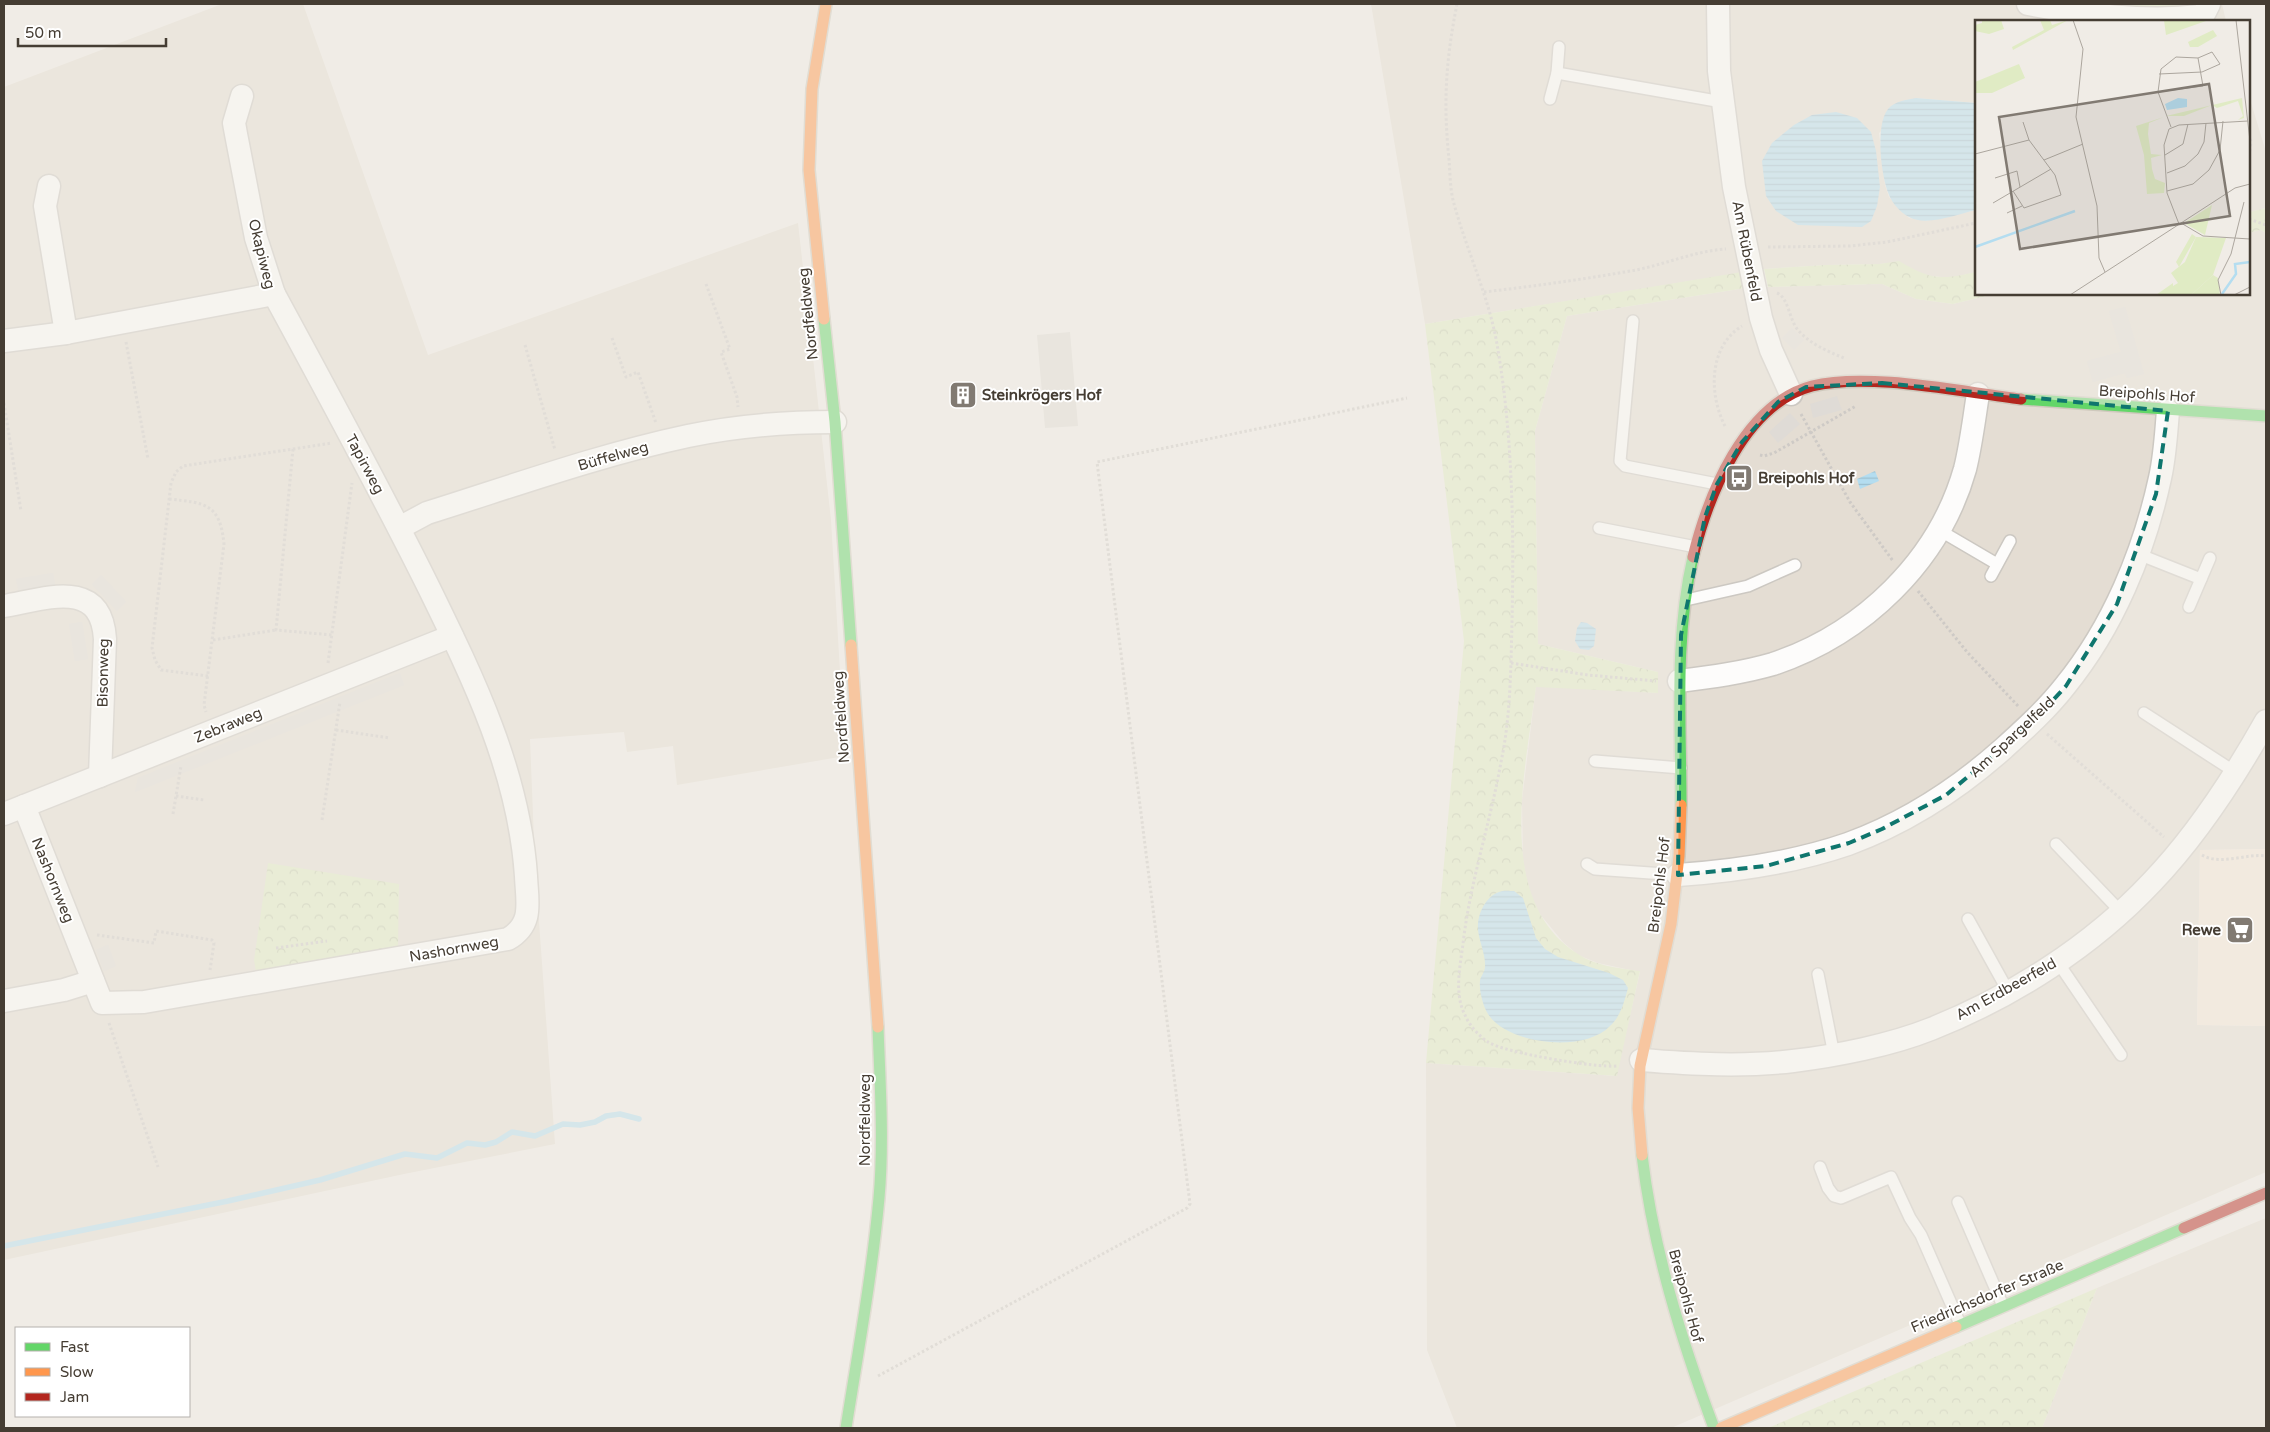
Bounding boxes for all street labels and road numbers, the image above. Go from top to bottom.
street label: Am Rübenfeld [1728,199,1766,303]
street label: Okapiweg [245,217,279,291]
street label: Nordfeldweg [794,267,822,361]
street label: Breipohls Hof [2098,382,2196,406]
street label: Tapirweg [342,431,388,497]
street label: Büffelweg [576,437,650,475]
street label: Bisonweg [93,638,113,708]
street label: Nordfeldweg [829,670,853,764]
street label: Am Spargelfeld [1966,693,2058,781]
street label: Zebraweg [192,703,264,747]
street label: Nashornweg [28,835,78,925]
street label: Breipohls Hof [1644,836,1674,934]
street label: Nashornweg [408,932,500,966]
street label: Am Erdbeerfeld [1952,954,2060,1024]
street label: Nordfeldweg [856,1074,874,1166]
street label: Breipohls Hof [1665,1247,1707,1345]
street label: Friedrichsdorfer Straße [1908,1256,2066,1336]

